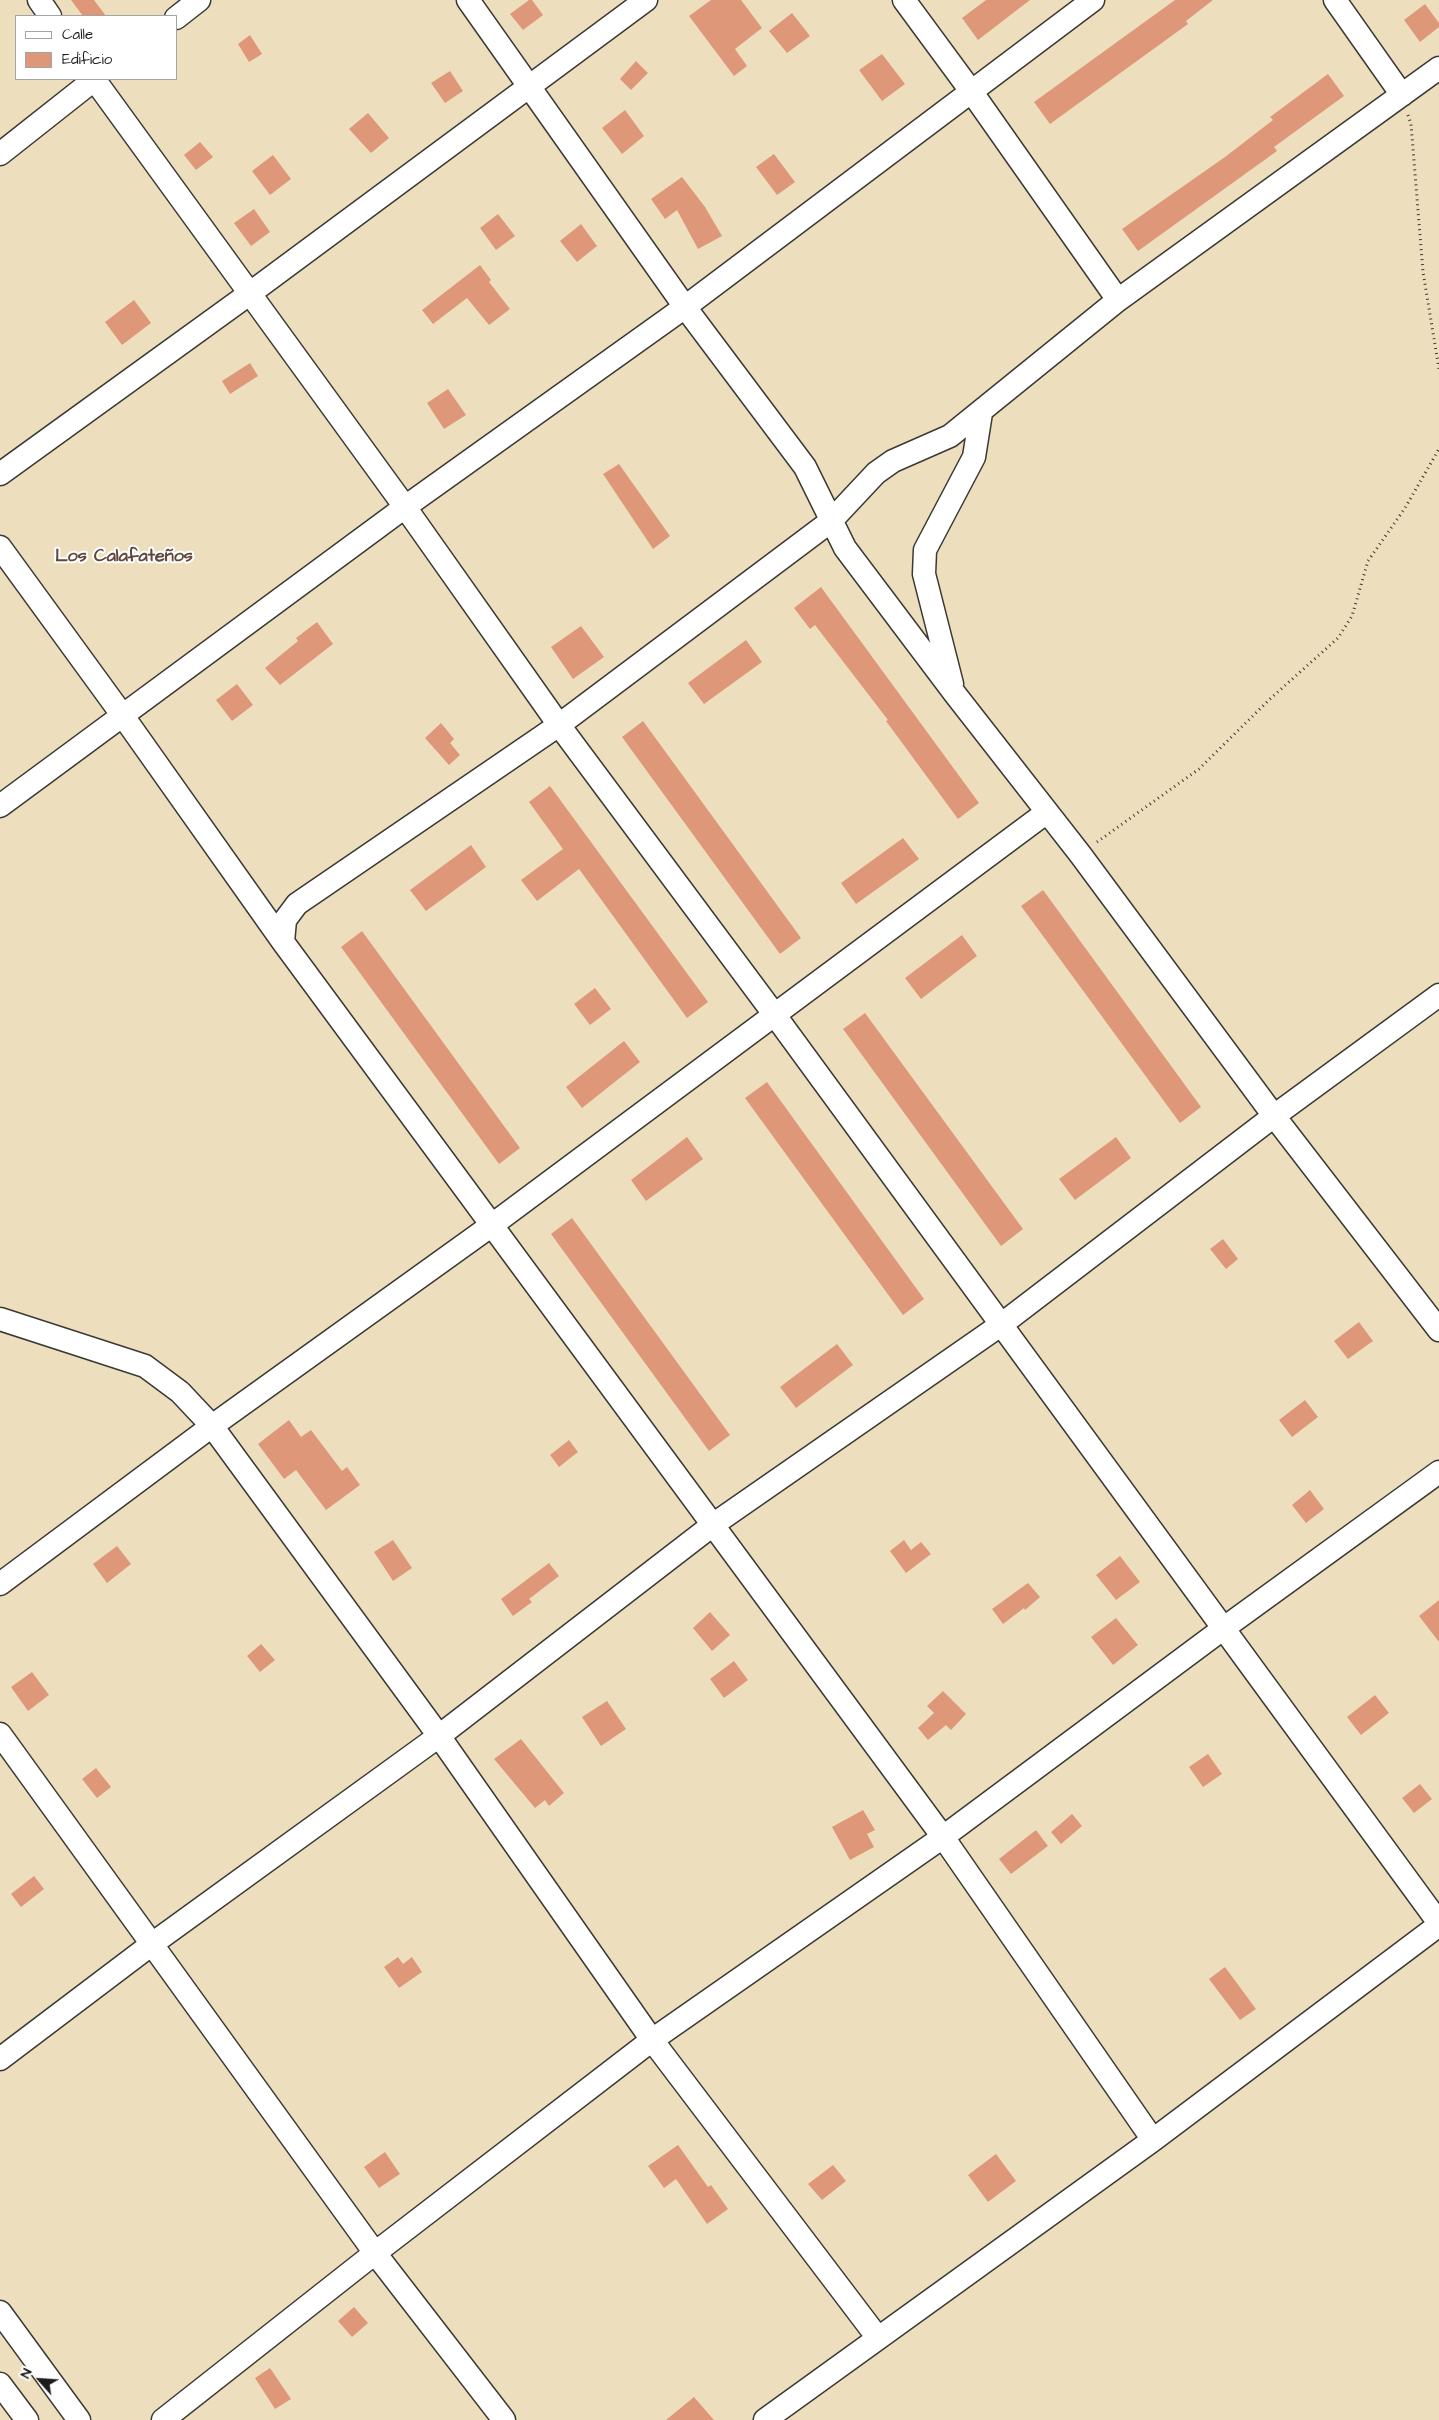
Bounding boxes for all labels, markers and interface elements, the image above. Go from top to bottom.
legend [15,15,178,80]
text: Calle [62,24,93,45]
text: Edificio [62,49,112,70]
district label: Los Calafateños [55,546,193,568]
north arrow [15,2355,65,2405]
text: N [16,2365,37,2382]

